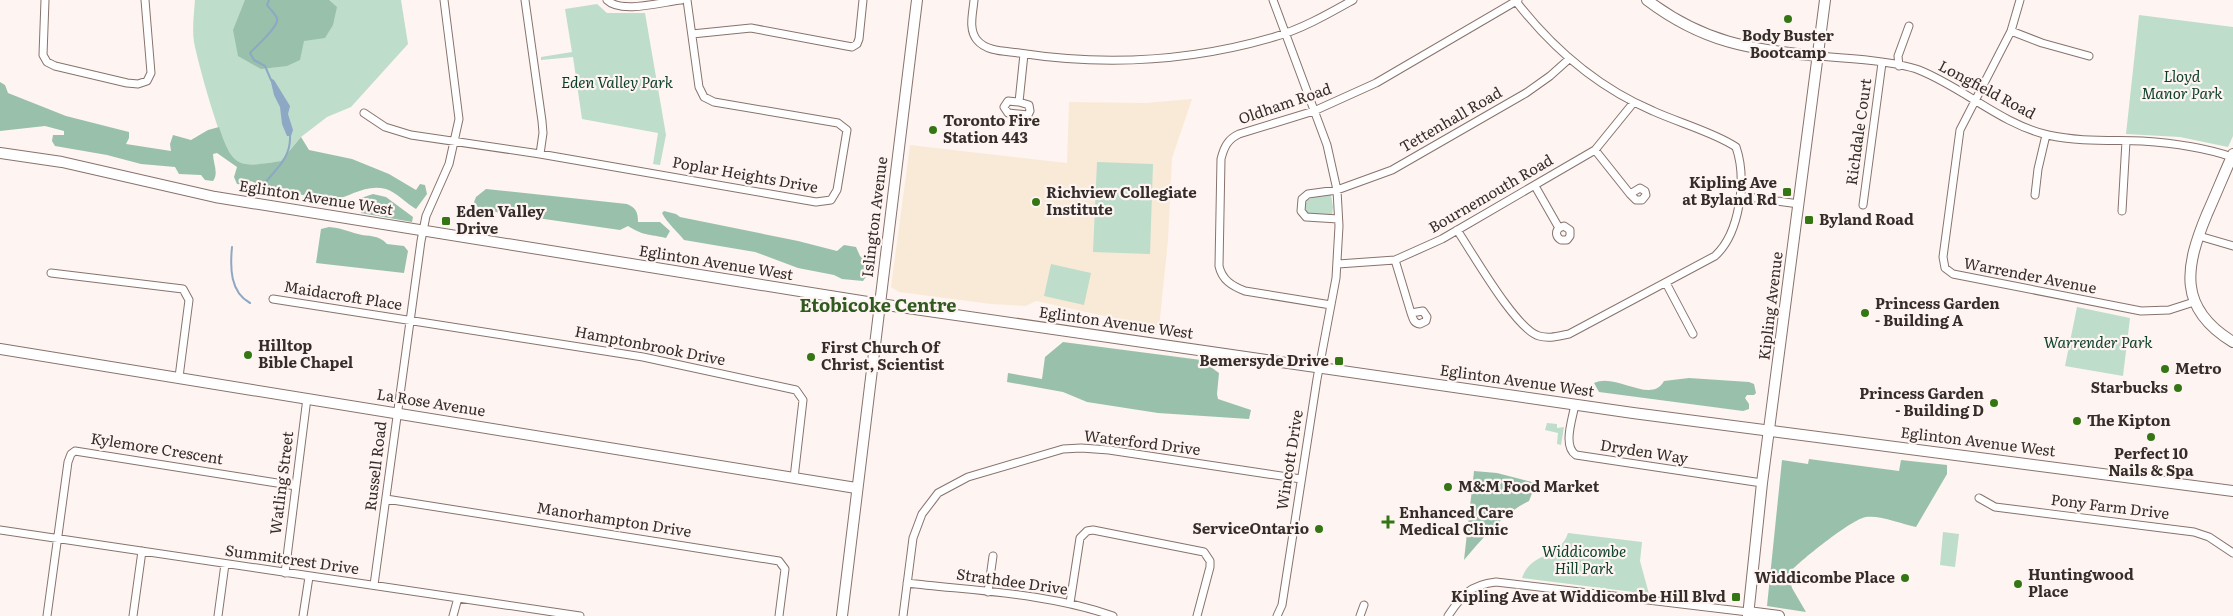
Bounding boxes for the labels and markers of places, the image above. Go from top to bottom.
marker: Body Buster Bootcamp [1782,13,1794,25]
place label: Body Buster Bootcamp [1742,23,1834,63]
place label: Toronto Fire Station 443 [943,108,1040,148]
marker: Toronto Fire Station 443 [927,124,939,136]
place label: Kipling Ave at Byland Rd [1682,170,1777,210]
place label: Richview Collegiate Institute [1046,180,1197,220]
marker: Kipling Ave at Byland Rd [1781,186,1793,198]
marker: Richview Collegiate Institute [1030,196,1042,208]
place label: Eden Valley Drive [456,199,546,239]
place label: Byland Road [1819,207,1914,230]
marker: Byland Road [1803,214,1815,226]
marker: Eden Valley Drive [440,215,452,227]
place label: Princess Garden - Building A [1875,291,2000,331]
marker: Princess Garden - Building A [1859,307,1871,319]
place label: Hilltop Bible Chapel [258,333,354,373]
place label: First Church Of Christ, Scientist [821,335,945,375]
place label: Bemersyde Drive [1199,348,1329,371]
marker: Hilltop Bible Chapel [242,349,254,361]
marker: First Church Of Christ, Scientist [805,351,817,363]
marker: Bemersyde Drive [1333,355,1345,367]
place label: Metro [2175,356,2222,379]
marker: Metro [2159,363,2171,375]
place label: Starbucks [2091,375,2169,398]
place label: Princess Garden - Building D [1859,381,1985,421]
marker: Starbucks [2172,382,2184,394]
marker: Princess Garden - Building D [1988,397,2000,409]
place label: The Kipton [2087,408,2171,431]
marker: The Kipton [2071,415,2083,427]
marker: Perfect 10 Nails & Spa [2145,431,2157,443]
place label: Perfect 10 Nails & Spa [2108,441,2194,481]
place label: M&M Food Market [1458,474,1600,497]
marker: M&M Food Market [1442,481,1454,493]
place label: Enhanced Care Medical Clinic [1399,500,1514,540]
marker: Enhanced Care Medical Clinic [1381,515,1395,529]
place label: ServiceOntario [1192,516,1309,539]
marker: ServiceOntario [1313,523,1325,535]
place label: Huntingwood Place [2028,562,2134,602]
place label: Widdicombe Place [1754,565,1896,588]
marker: Widdicombe Place [1899,572,1911,584]
marker: Huntingwood Place [2012,578,2024,590]
place label: Kipling Ave at Widdicombe Hill Blvd [1451,584,1726,607]
marker: Kipling Ave at Widdicombe Hill Blvd [1730,591,1742,603]

